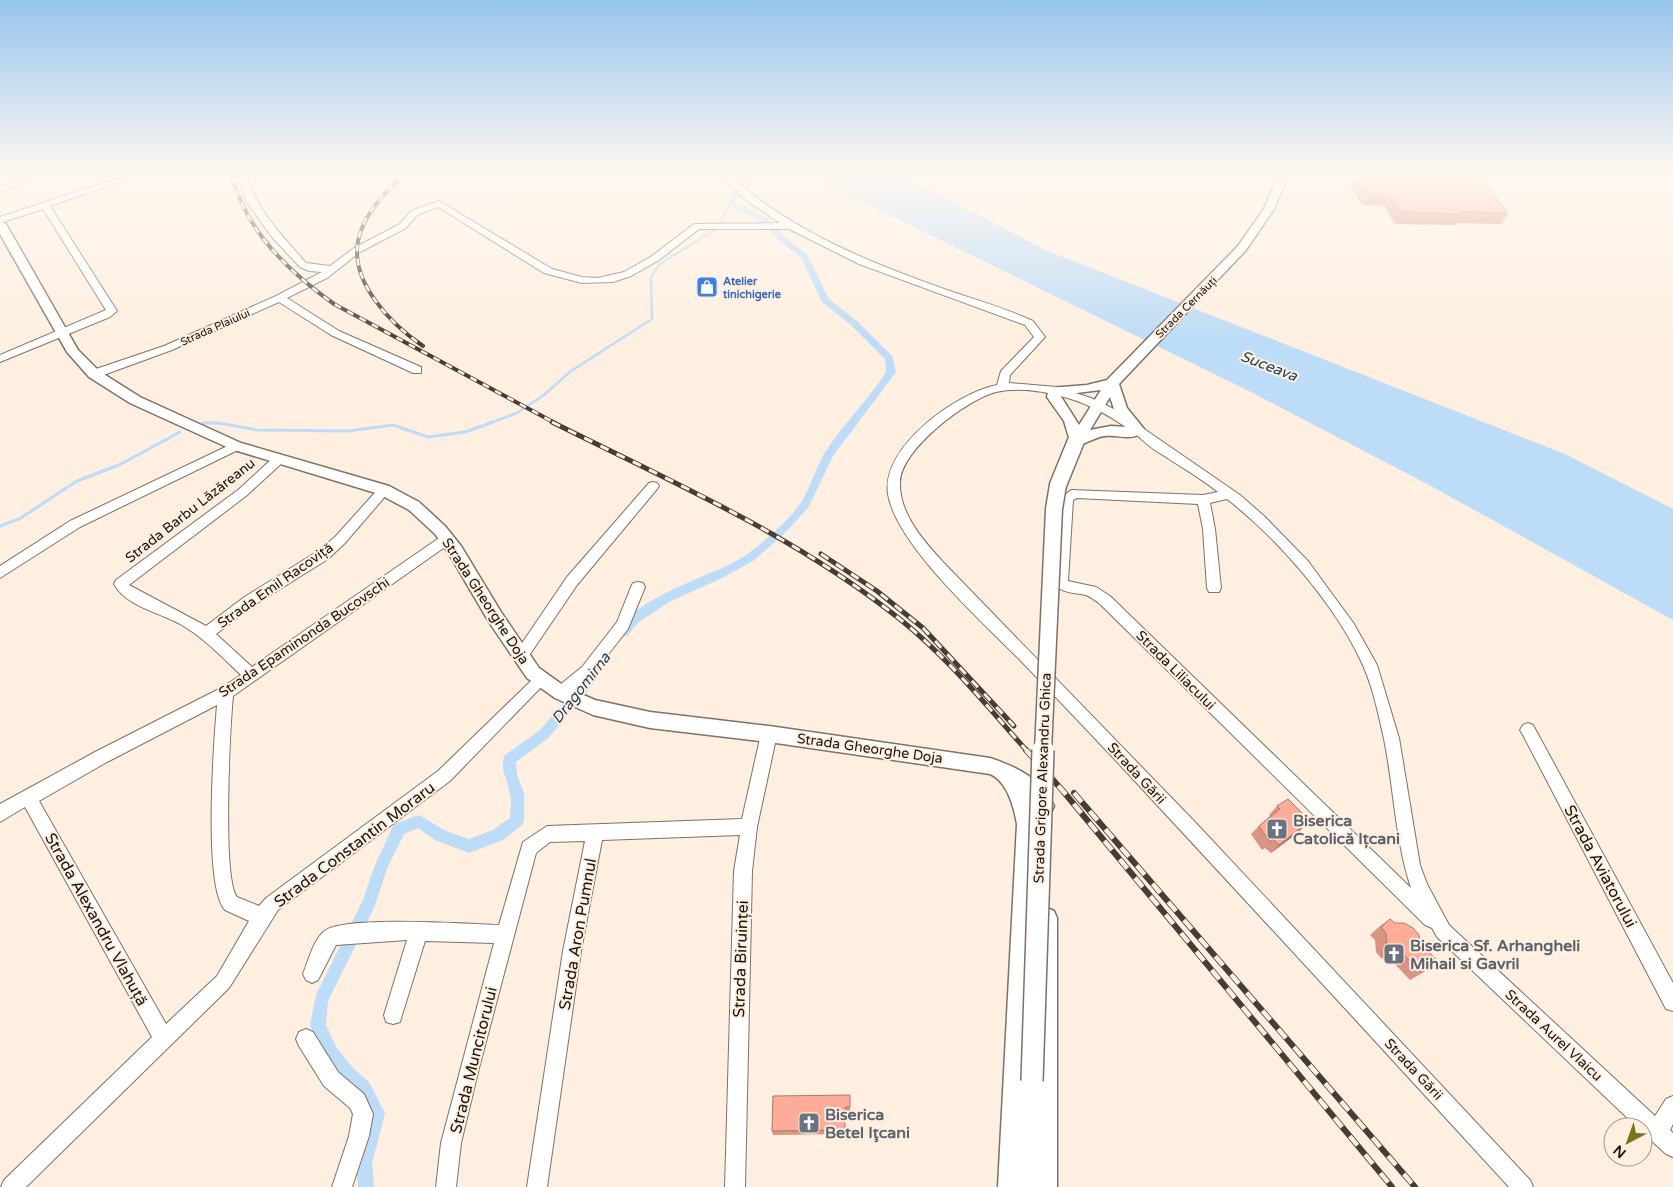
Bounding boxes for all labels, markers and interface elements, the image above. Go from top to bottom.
street label: Strada Cernăuți [1153,274,1220,341]
shop icon: Atelier tinichigerie [695,275,719,299]
place label: Atelier tinichigerie [722,275,782,302]
street label: Strada Plaiului [178,306,252,349]
water label: Suceava [1238,347,1300,385]
street label: Strada Barbu Lăzăreanu [122,454,259,566]
street label: Strada Gheorghe Doja [438,535,533,668]
street label: Strada Emil Racoviță [214,539,336,632]
street label: Strada Epaminonda Bucovschi [216,574,393,701]
street label: Strada Liliacului [1132,627,1219,714]
water label: Dragomirna [548,649,615,727]
street label: Strada Grigore Alexandru Ghica [1030,672,1055,884]
street label: Strada Gheorghe Doja [796,730,944,767]
street label: Strada Gării [1104,739,1169,808]
street label: Strada Constantin Moraru [270,778,439,912]
street label: Strada Aviatorului [1559,802,1641,931]
place label: Biserica Catolică Ițcani [1293,811,1400,849]
church icon: Biserica Catolică Ițcani [1265,817,1289,841]
street label: Strada Alexandru Vlahuță [40,829,152,1010]
street label: Strada Aron Pumnul [555,857,601,1012]
street label: Strada Biruinței [729,900,753,1018]
place label: Biserica Sf. Arhangheli Mihail si Gavril [1410,936,1580,974]
church icon: Biserica Sf. Arhangheli Mihail si Gavril [1382,942,1406,966]
street label: Strada Muncitorului [446,985,502,1136]
street label: Strada Aurel Vlaicu [1502,986,1606,1085]
street label: Strada Gării [1381,1035,1446,1104]
place label: Biserica Betel Iţcani [825,1105,910,1143]
church icon: Biserica Betel Iţcani [797,1111,821,1135]
north arrow [1603,1117,1653,1167]
text: N [1610,1141,1630,1162]

